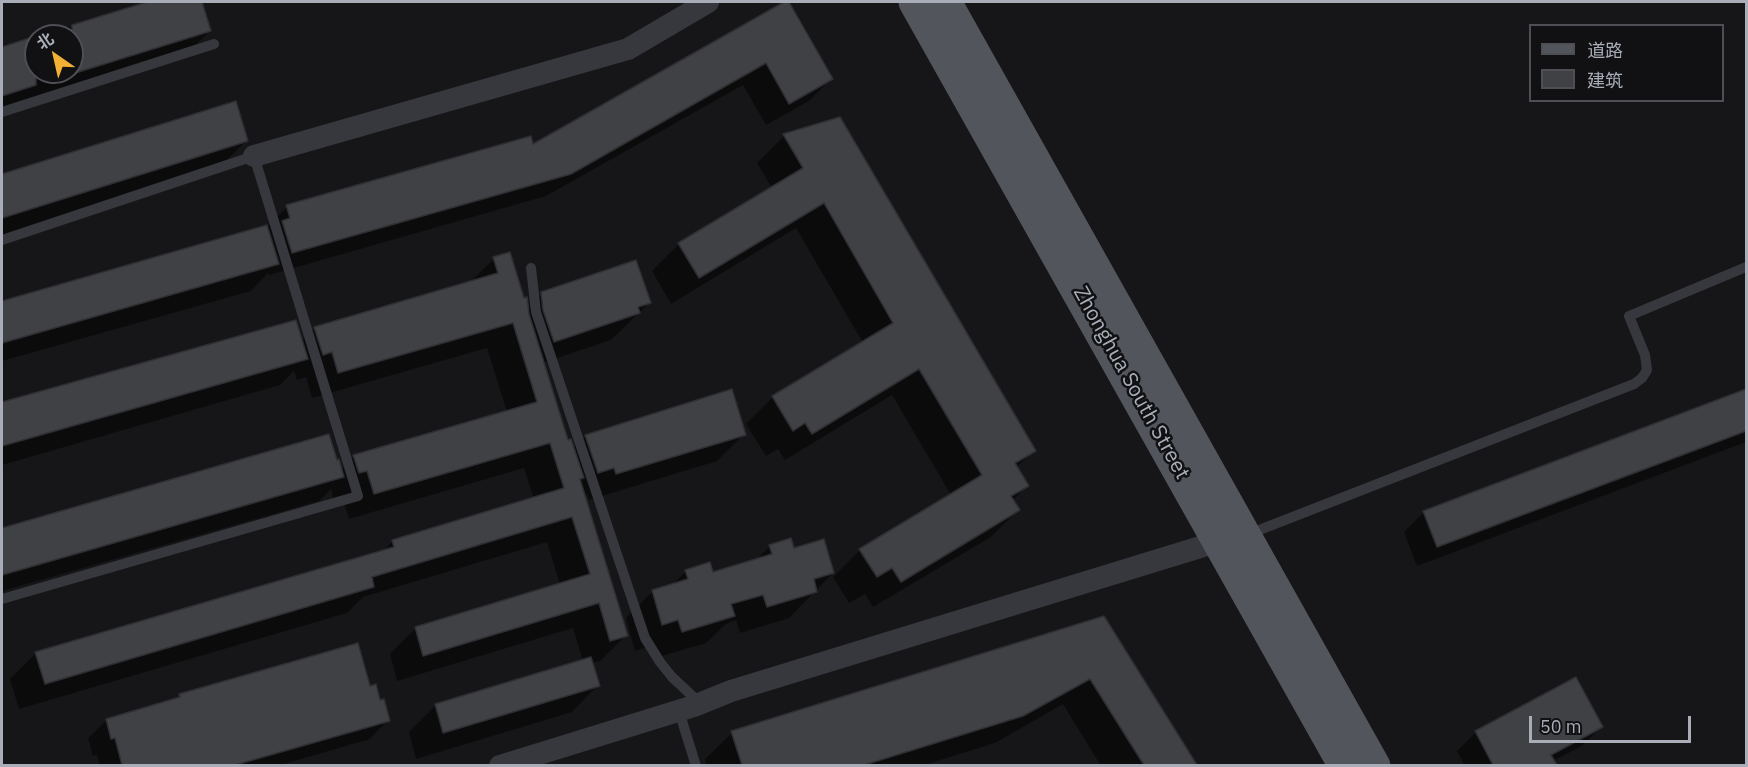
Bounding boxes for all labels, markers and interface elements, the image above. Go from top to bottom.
north arrow [24,24,84,84]
legend [1529,24,1724,102]
text: 北 [33,28,57,54]
text: 道路 [1587,39,1623,62]
text: 建筑 [1587,69,1623,92]
street label: Zhonghua South Street [1067,282,1195,484]
scale bar [1532,704,1694,742]
text: 50 m [1540,715,1582,738]

